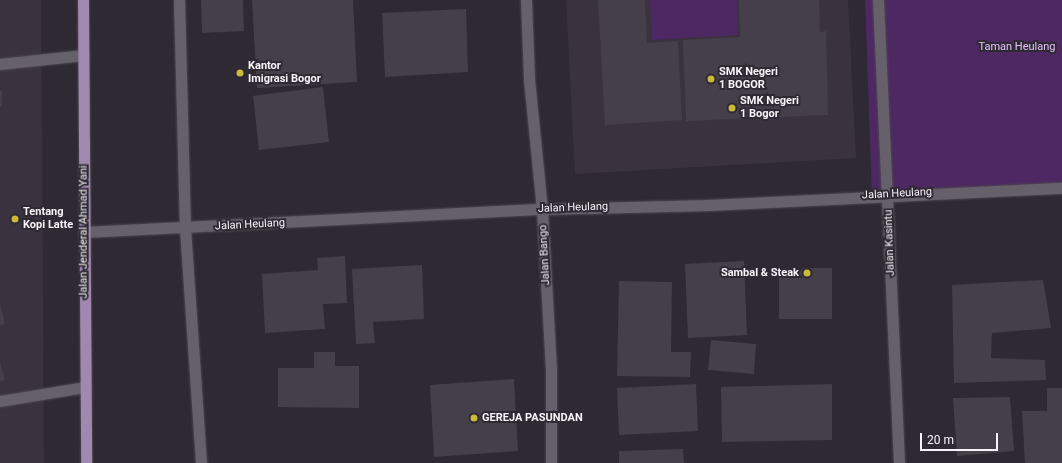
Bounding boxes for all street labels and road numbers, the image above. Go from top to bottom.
street label: Jalan Jenderal Ahmad Yani [77,165,91,299]
street label: Jalan Heulang [862,186,932,202]
street label: Jalan Heulang [538,200,608,216]
street label: Jalan Kasintu [882,210,898,276]
street label: Jalan Heulang [215,217,285,233]
street label: Jalan Bango [537,224,553,286]

